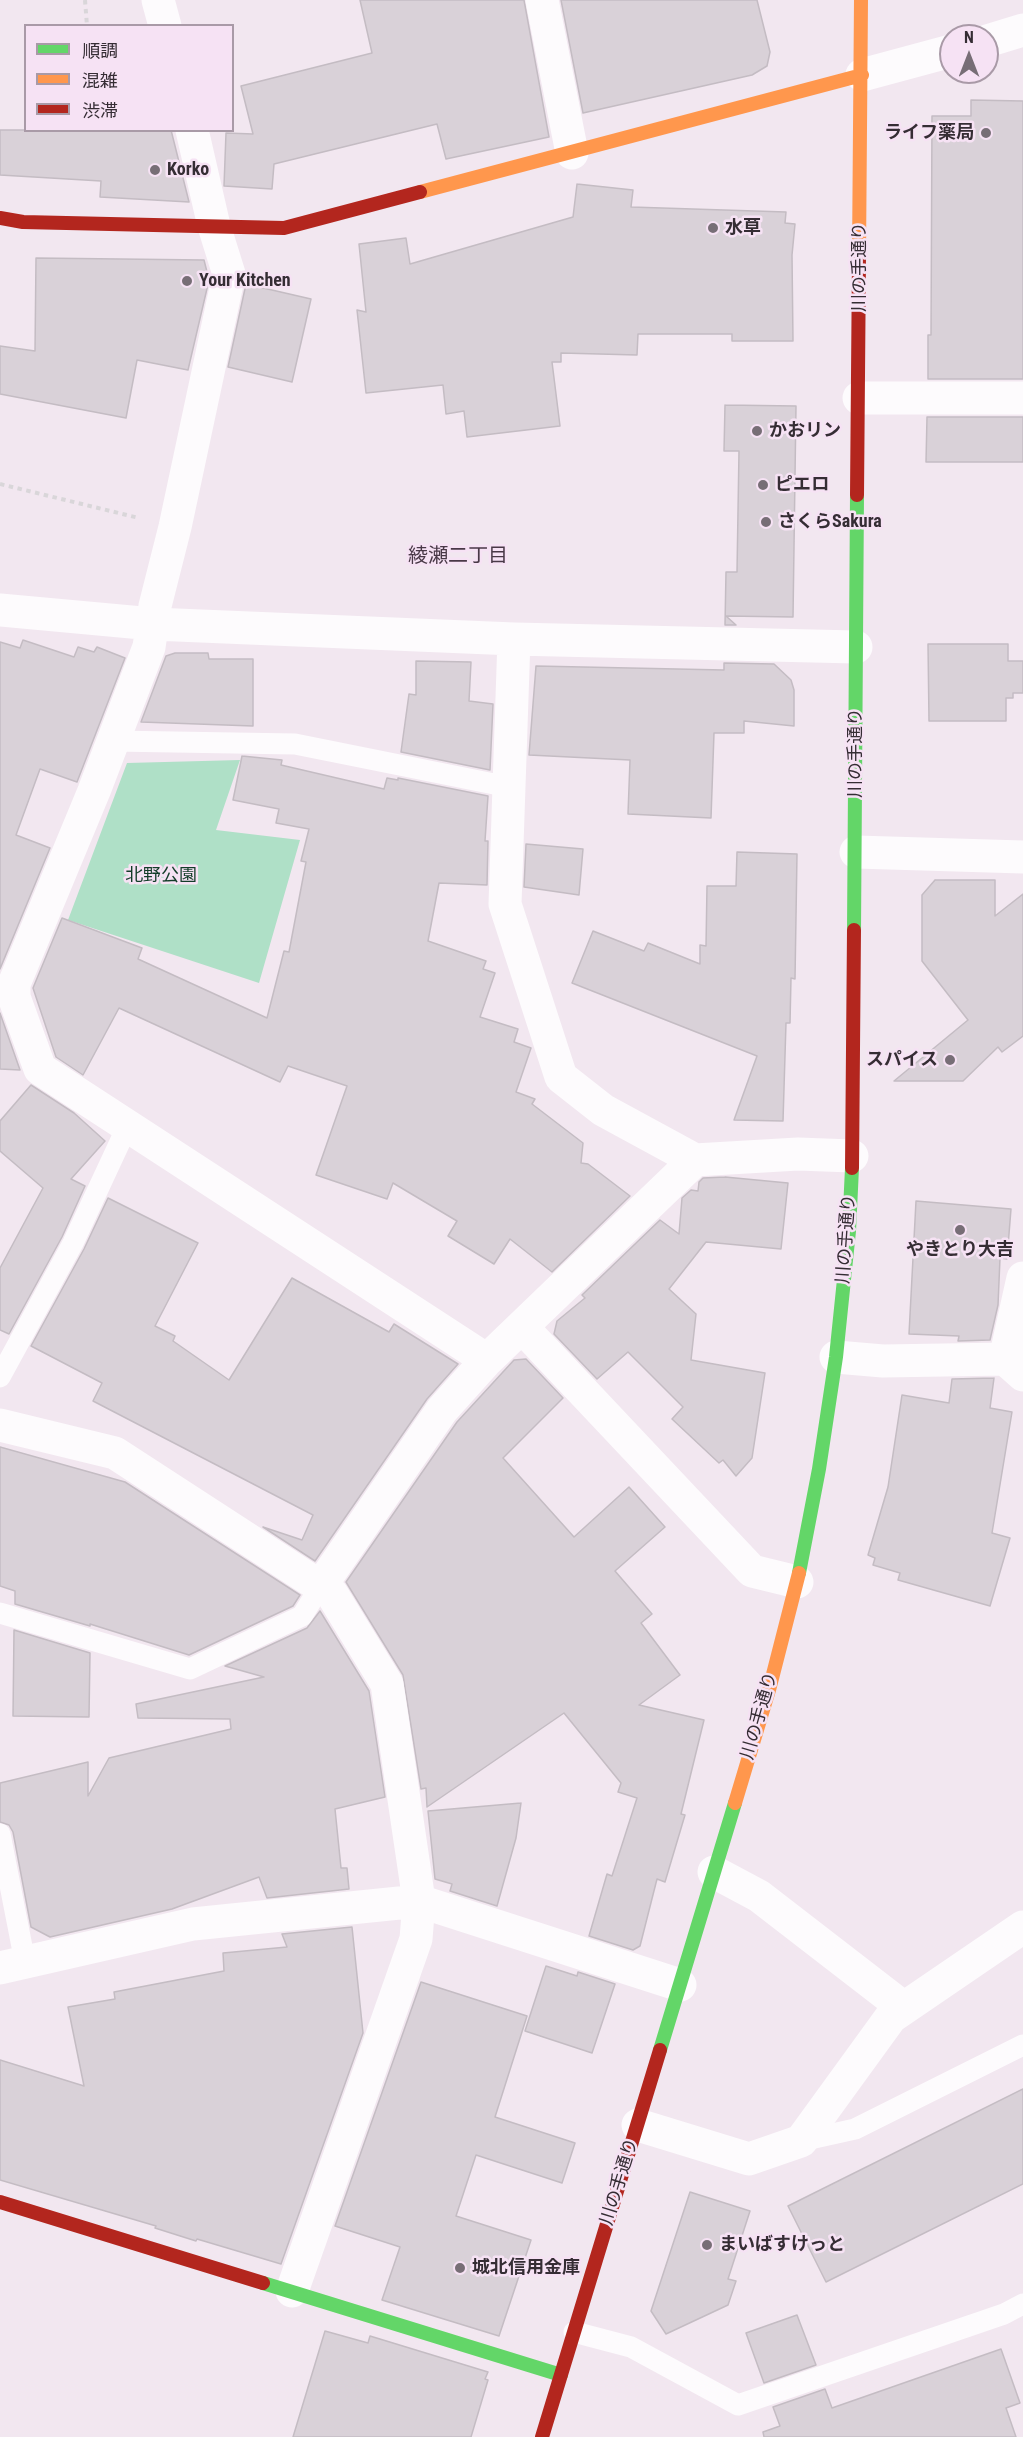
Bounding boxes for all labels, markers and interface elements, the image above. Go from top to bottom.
legend [24,24,234,132]
north arrow [939,24,999,84]
text: N [964,28,974,47]
text: 順調 [82,40,118,61]
text: 混雑 [82,70,118,91]
text: 渋滞 [82,100,118,121]
place label: ライフ薬局 [884,122,974,144]
marker: ライフ薬局 [979,126,993,140]
place label: Korko [167,159,209,181]
marker: Korko [148,163,162,177]
place label: 水草 [725,217,761,239]
marker: 水草 [706,221,720,235]
street label: 川の手通り [849,222,871,312]
place label: Your Kitchen [199,270,291,292]
marker: Your Kitchen [180,274,194,288]
place label: かおリン [769,420,841,442]
marker: かおリン [750,424,764,438]
place label: ピエロ [775,474,829,496]
marker: ピエロ [756,478,770,492]
place label: さくらSakura [778,511,882,533]
marker: さくらSakura [759,515,773,529]
district label: 綾瀬二丁目 [408,545,508,569]
street label: 川の手通り [845,708,867,798]
park label: 北野公園 [125,865,197,887]
place label: スパイス [866,1049,938,1071]
marker: スパイス [943,1053,957,1067]
street label: 川の手通り [833,1193,861,1285]
marker: やきとり大吉 [953,1223,967,1237]
place label: やきとり大吉 [906,1239,1014,1261]
street label: 川の手通り [737,1670,783,1762]
street label: 川の手通り [597,2136,643,2228]
place label: まいばすけっと [719,2234,845,2256]
marker: まいばすけっと [700,2238,714,2252]
place label: 城北信用金庫 [472,2257,580,2279]
marker: 城北信用金庫 [453,2261,467,2275]

